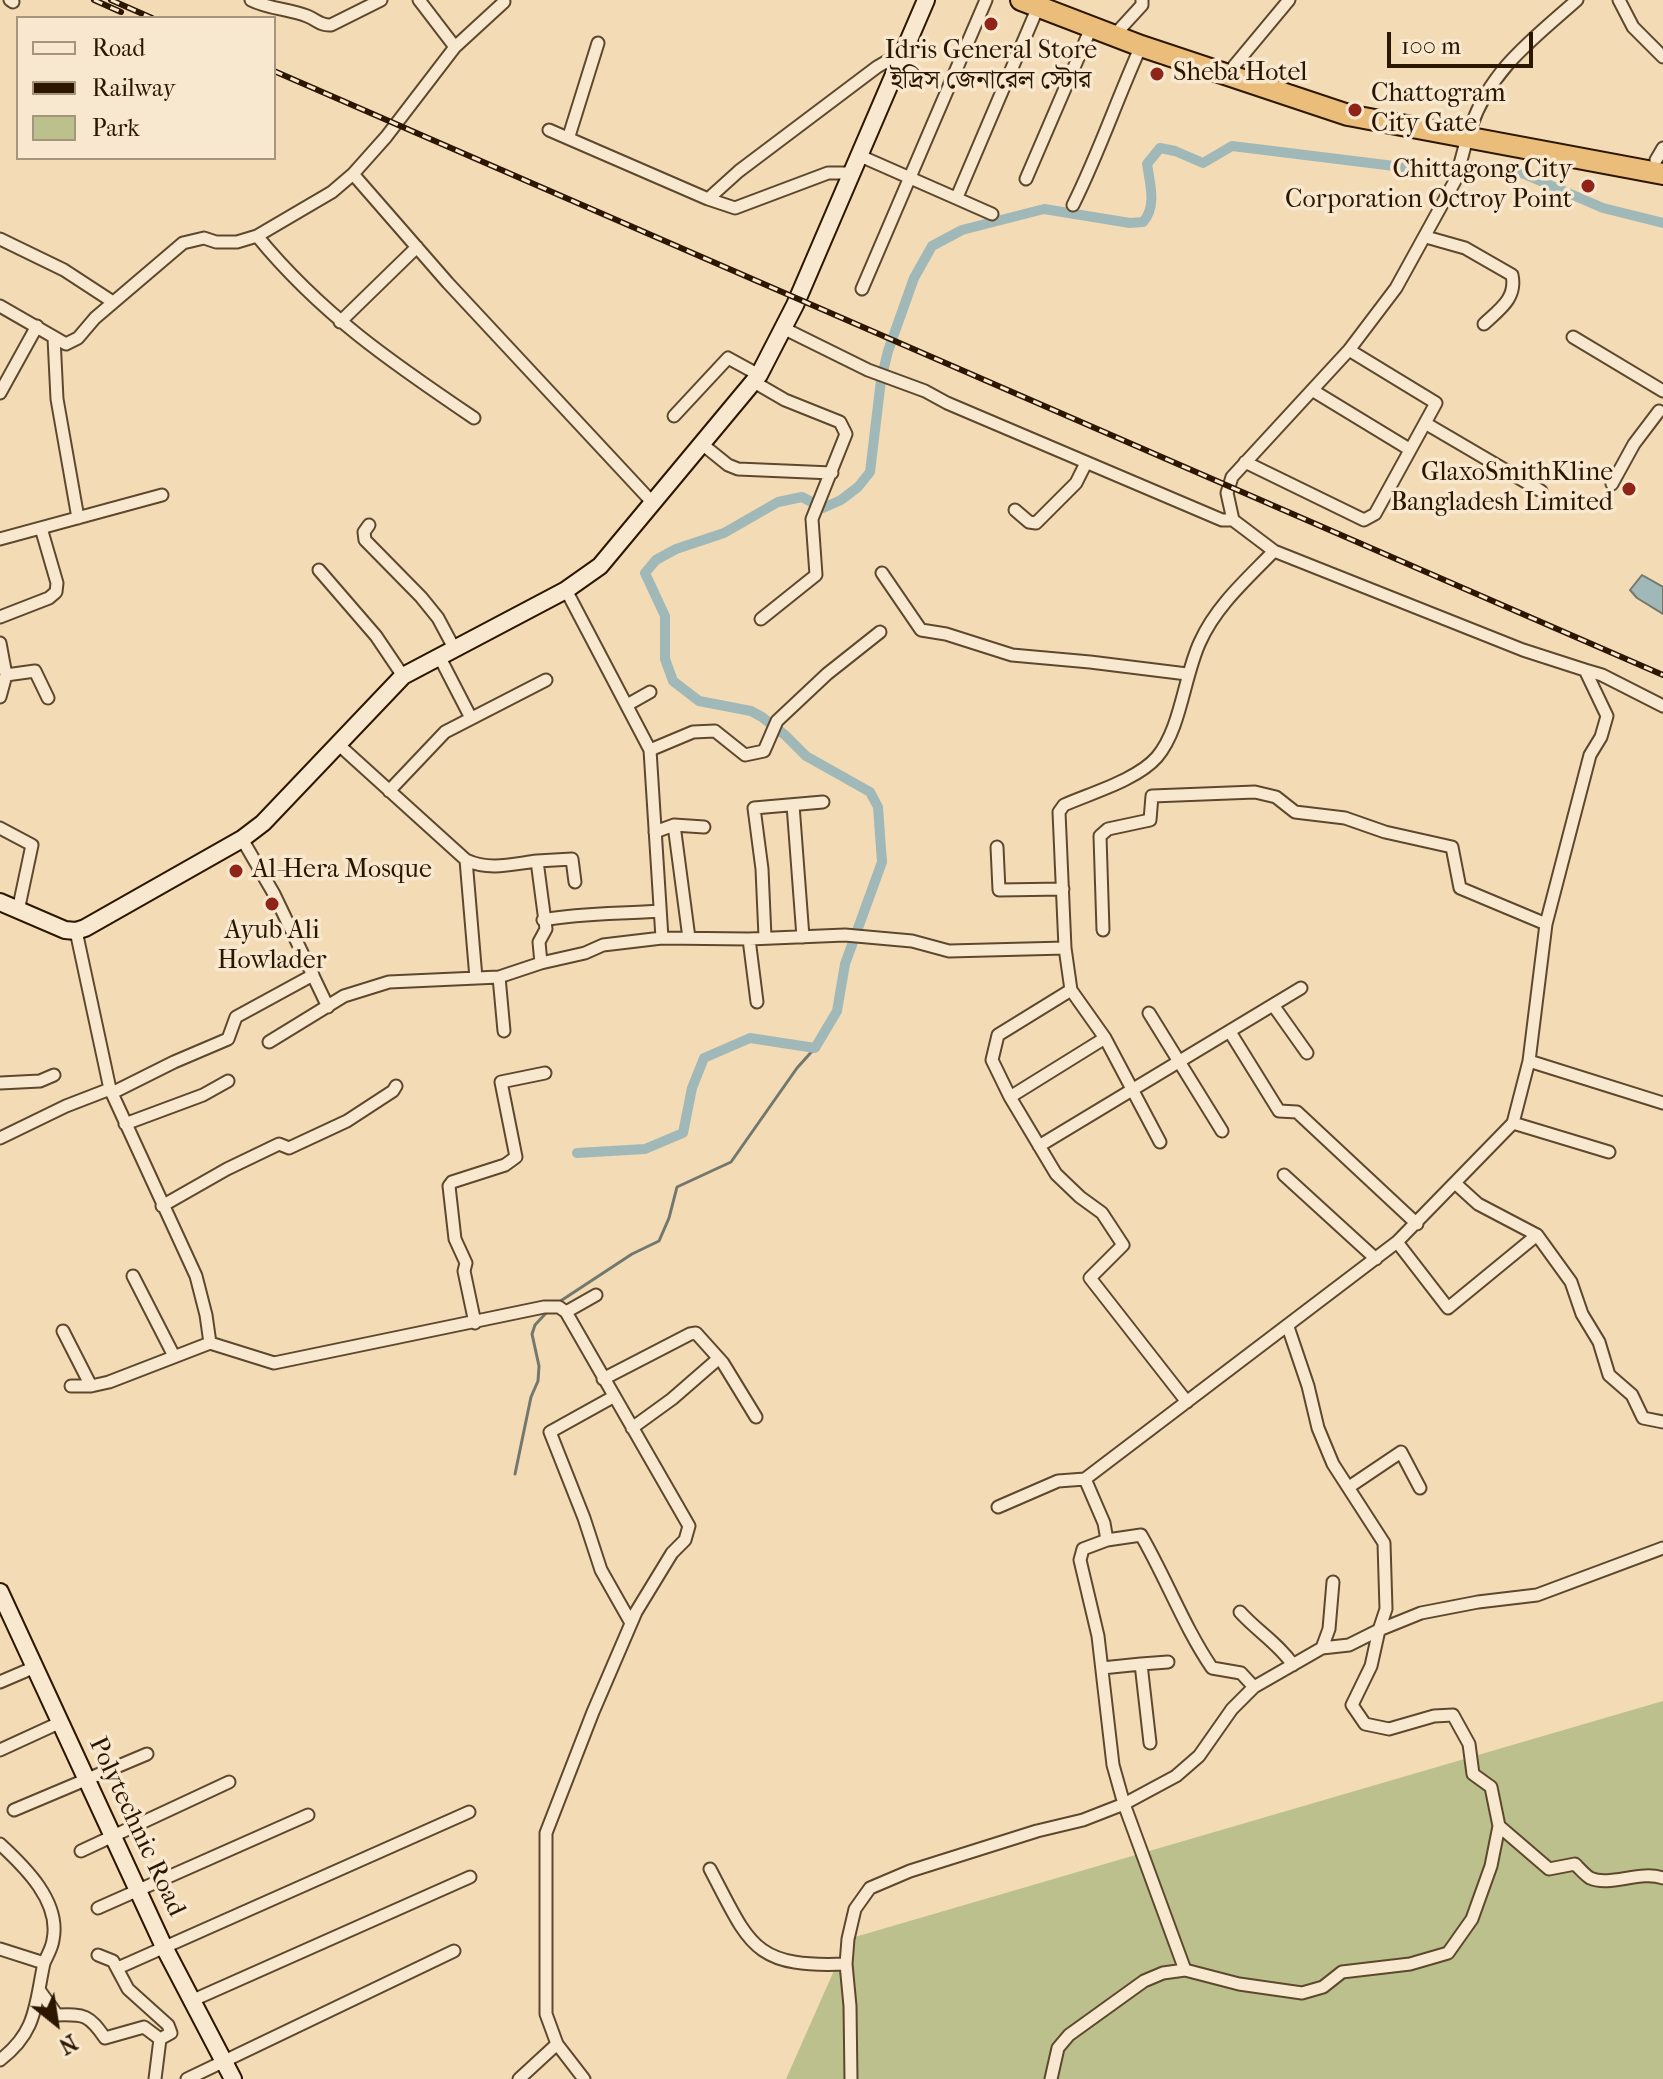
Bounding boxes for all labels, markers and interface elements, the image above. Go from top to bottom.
marker: Idris General Store ইদ্রিস জেনারেল স্টোর [982,15,1000,33]
legend [16,16,276,160]
scale bar [1391,16,1537,66]
text: 100 m [1401,32,1461,60]
text: Road [92,34,145,62]
place label: Idris General Store ইদ্রিস জেনারেল স্টোর [885,36,1097,98]
place label: Sheba Hotel [1173,58,1307,90]
marker: Sheba Hotel [1148,65,1166,83]
text: Railway [92,74,175,102]
place label: Chattogram City Gate [1371,79,1506,140]
marker: Chattogram City Gate [1346,101,1364,119]
text: Park [92,114,140,142]
place label: Chittagong City Corporation Octroy Point [1285,155,1572,216]
marker: Chittagong City Corporation Octroy Point [1579,177,1597,195]
place label: GlaxoSmithKline Bangladesh Limited [1390,458,1613,520]
marker: GlaxoSmithKline Bangladesh Limited [1620,480,1638,498]
place label: Al-Hera Mosque [252,855,432,887]
marker: Al-Hera Mosque [227,862,245,880]
marker: Ayub Ali Howlader [263,895,281,913]
place label: Ayub Ali Howlader [217,916,327,978]
street label: Polytechnic Road [81,1732,191,1922]
north arrow [16,1983,96,2063]
text: N [54,2028,82,2059]

